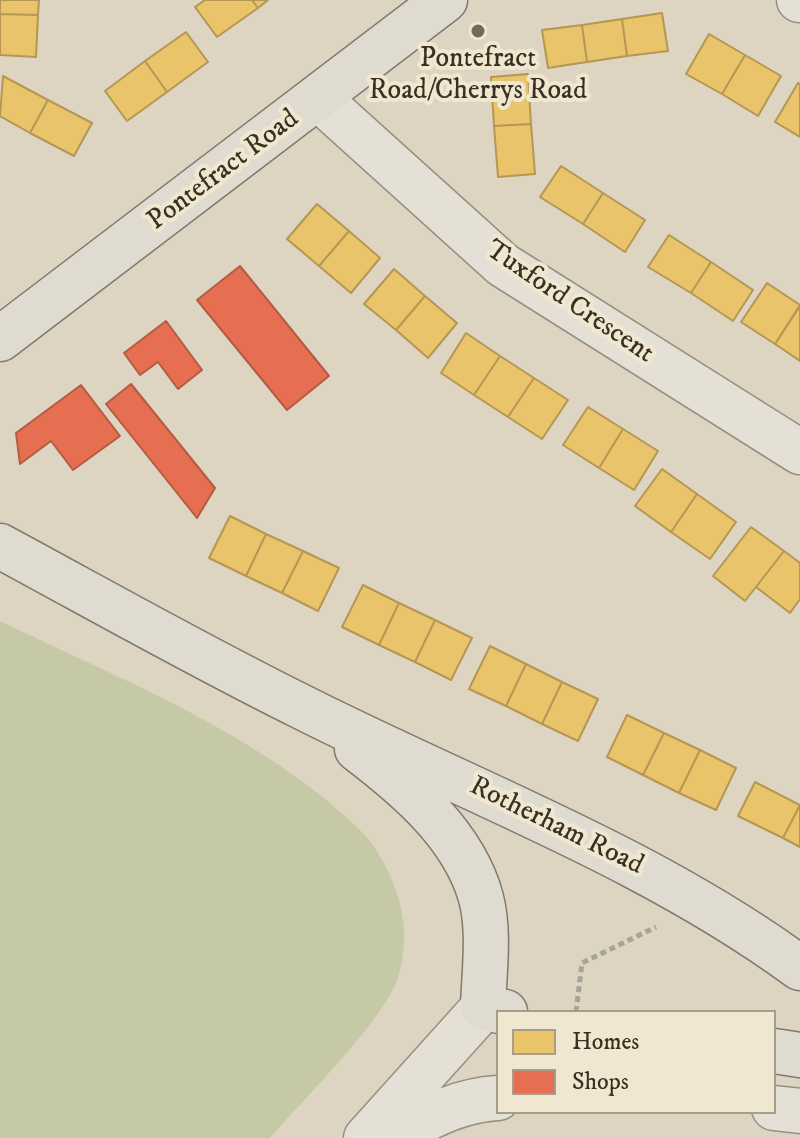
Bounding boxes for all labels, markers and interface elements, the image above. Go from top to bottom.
marker: Pontefract Road/Cherrys Road [469,22,487,40]
place label: Pontefract Road/Cherrys Road [369,43,587,109]
street label: Pontefract Road [142,103,306,239]
street label: Tuxford Crescent [478,234,660,372]
street label: Rotherham Road [464,770,648,884]
legend [496,1010,776,1114]
text: Homes [572,1027,639,1057]
text: Shops [572,1067,629,1097]

